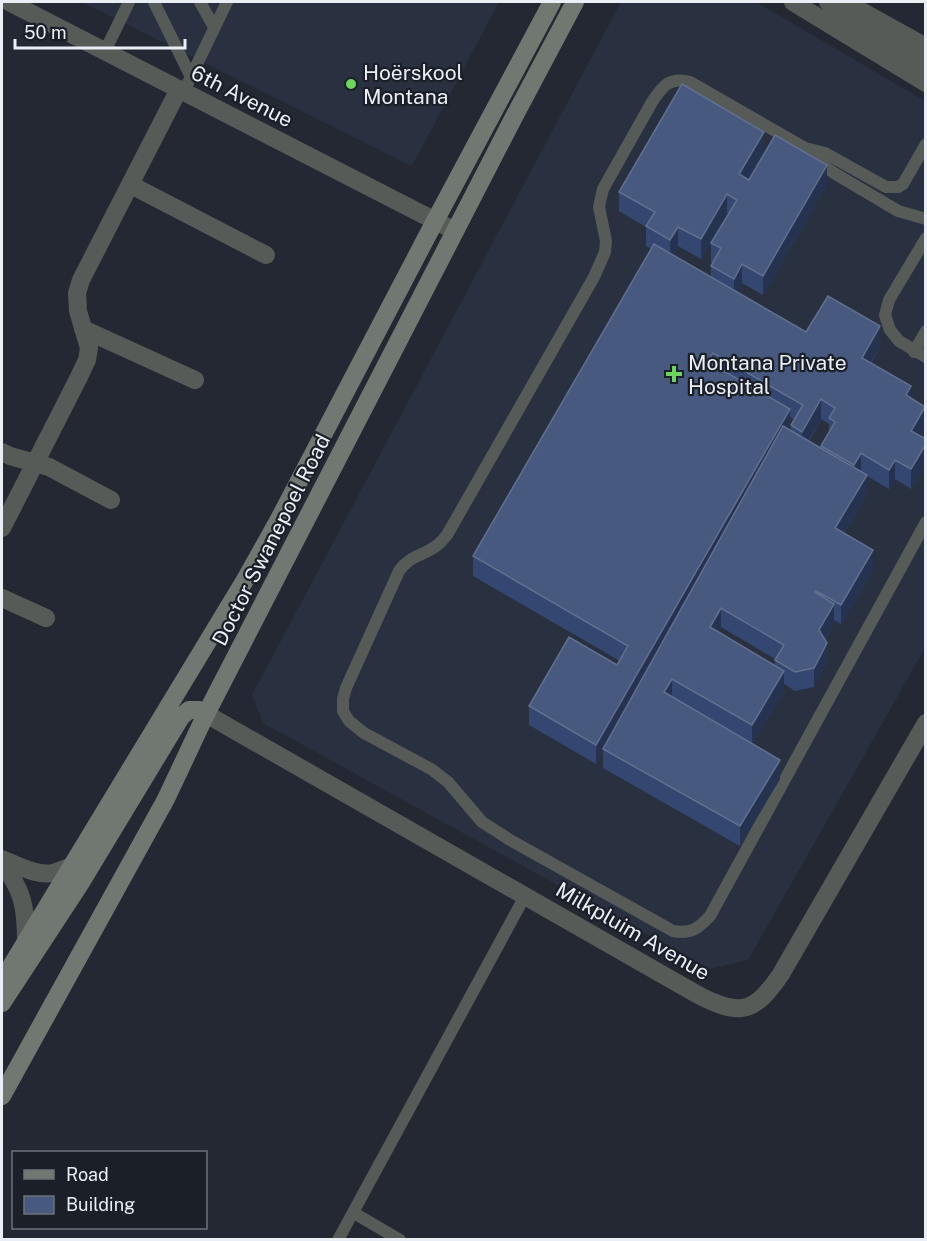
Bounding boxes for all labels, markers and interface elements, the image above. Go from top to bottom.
scale bar [15,12,184,50]
text: 50 m [24,22,67,43]
street label: 6th Avenue [187,60,297,132]
place label: Hoërskool Montana [363,60,463,109]
marker: Hoërskool Montana [344,77,358,91]
place label: Montana Private Hospital [688,350,847,399]
marker: Montana Private Hospital [665,365,683,383]
street label: Doctor Swanepoel Road [207,430,335,650]
street label: Milkpluim Avenue [552,877,714,985]
legend [12,1151,207,1229]
text: Road [66,1164,109,1185]
text: Building [66,1194,135,1215]

